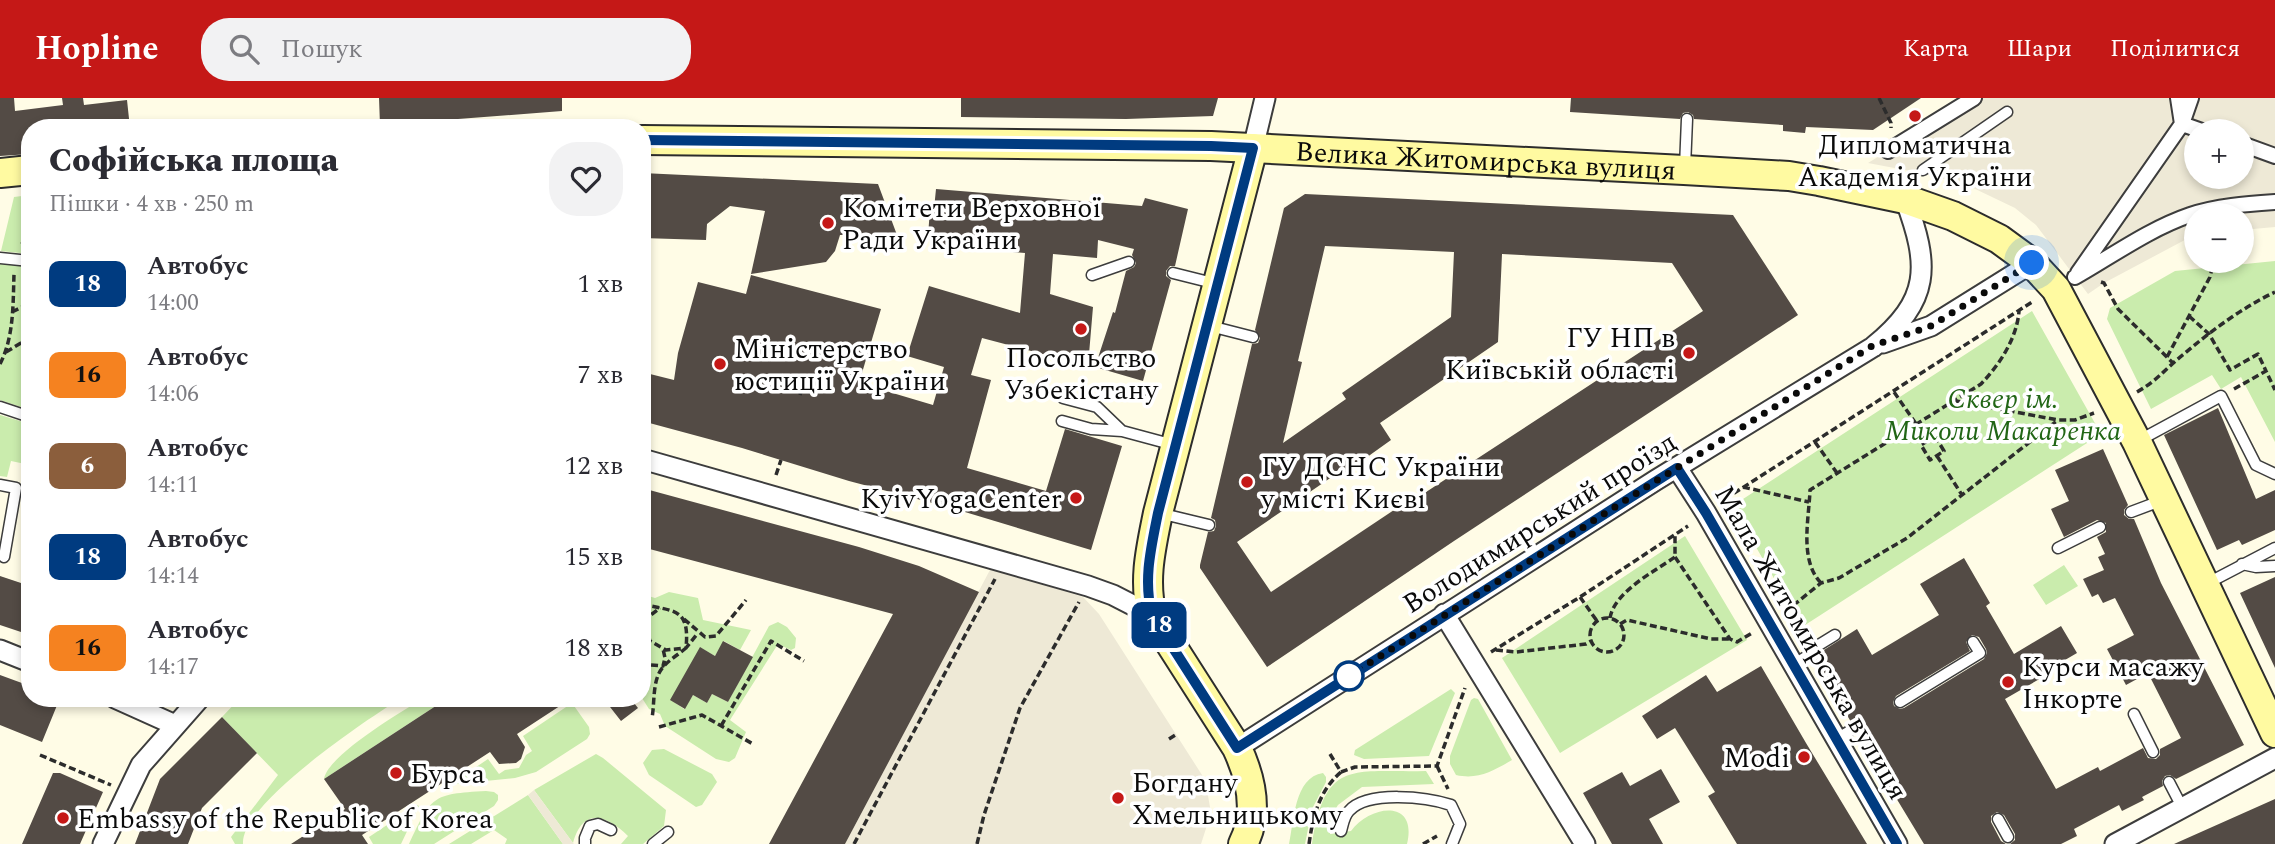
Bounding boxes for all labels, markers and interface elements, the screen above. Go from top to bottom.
search box [201,18,691,81]
text: Hopline [35,24,159,74]
text: Пошук [281,29,363,69]
icon: search [225,30,263,68]
text: Карта [1903,31,1969,67]
text: Шари [2007,31,2072,67]
text: Поділитися [2110,31,2240,67]
marker: Дипломатична Академія України [1907,108,1923,124]
map controls [2184,119,2254,273]
button: + [2184,119,2254,189]
place label: Дипломатична Академія України [1798,124,2032,199]
street label: Велика Житомирська вулиця [1294,130,1677,193]
text: Софійська площа [49,136,338,186]
button: heart [549,142,623,216]
text: Пішки · 4 хв · 250 m [49,187,254,222]
place label: Комітети Верховної Ради України [842,187,1101,262]
button: − [2184,203,2254,273]
marker: Комітети Верховної Ради України [820,215,836,231]
your location [2014,245,2049,280]
text: Автобус [147,246,249,286]
text: 1 хв [578,264,623,304]
text: 18 [74,266,101,302]
text: 14:00 [147,286,199,321]
place label: ГУ НП в Київській області [1445,317,1675,392]
marker: Посольство Узбекістану [1073,321,1089,337]
place label: Міністерство юстиції України [734,328,946,403]
text: Автобус [147,337,249,377]
place label: Посольство Узбекістану [1004,337,1160,412]
marker: ГУ НП в Київській області [1681,345,1697,361]
text: 7 хв [578,355,623,395]
marker: Міністерство юстиції України [712,356,728,372]
text: 16 [74,357,101,393]
text: 14:06 [147,377,199,412]
park label: Сквер ім. Миколи Макаренка [1885,378,2121,453]
street label: Володимирський проїзд [1394,421,1685,625]
text: Автобус [147,428,249,468]
text: 12 хв [565,446,623,486]
place label: ГУ ДСНС України у місті Києві [1260,446,1501,521]
text: 6 [81,448,94,484]
text: 14:11 [147,468,199,503]
marker: ГУ ДСНС України у місті Києві [1239,474,1255,490]
street label: Мала Житомирська вулиця [1703,477,1919,808]
place label: KyivYogaCenter [860,478,1062,521]
marker: KyivYogaCenter [1068,490,1084,506]
text: Автобус [147,519,249,559]
text: 15 хв [565,537,623,577]
text: 18 [74,539,101,575]
text: 14:14 [147,559,199,594]
line badge: 18 [1128,602,1190,648]
text: 18 [1146,607,1172,643]
text: Автобус [147,610,249,650]
text: 18 хв [565,628,623,668]
text: 16 [74,630,101,666]
place label: Курси масажу Інкорте [2022,646,2205,721]
text: 14:17 [147,650,199,685]
unlabelled marker [1334,661,1364,691]
marker: Курси масажу Інкорте [2000,674,2016,690]
place label: Modi [1723,737,1790,780]
marker: Modi [1796,749,1812,765]
place label: Бурса [410,753,486,796]
place label: Богдану Хмельницькому [1132,762,1344,837]
marker: Бурса [388,765,404,781]
marker: Богдану Хмельницькому [1110,790,1126,806]
place label: Embassy of the Republic of Korea [77,798,493,841]
marker: Embassy of the Republic of Korea [55,810,71,826]

